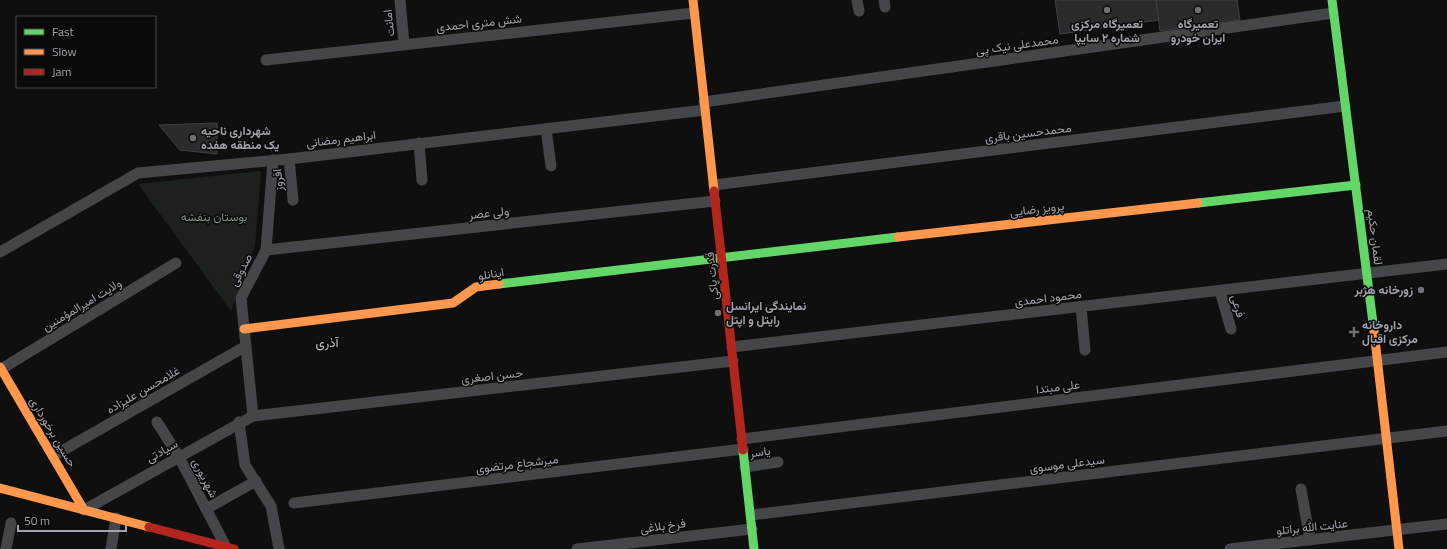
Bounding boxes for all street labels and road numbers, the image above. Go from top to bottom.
street label: امانت [378,9,399,37]
street label: شش متری احمدی [435,9,523,36]
street label: محمدعلی نیک پی [974,29,1059,60]
street label: محمدحسین باقری [983,118,1072,147]
street label: ابراهیم رمضانی [305,125,377,152]
street label: افروز [267,168,288,193]
street label: پرویز رضایی [1009,196,1065,221]
street label: ولی عصر [467,201,510,224]
street label: لقمان حکیم [1363,208,1388,266]
street label: صدوقی [224,250,257,290]
street label: قدرت پاکی [700,251,723,301]
street label: اینانلو [476,262,505,285]
street label: ولایت امیرالمؤمنین [38,273,125,336]
street label: محمود احمدی [1013,284,1083,311]
street label: فرعی [1226,292,1251,320]
street label: غلامحسن علیزاده [102,361,183,418]
street label: حسن اصغری [460,363,524,388]
street label: علی مبتدا [1035,374,1081,399]
street label: حسین برخورداری [25,393,82,471]
street label: سیادتی [142,434,181,467]
street label: یاسر [747,440,772,463]
street label: میرشجاع مرتضوی [474,449,559,478]
street label: سیدعلی موسوی [1028,449,1106,478]
street label: شهریوری [187,455,224,501]
street label: فرخ بلاغی [639,513,687,538]
street label: عنایت الله براتلو [1275,513,1349,540]

